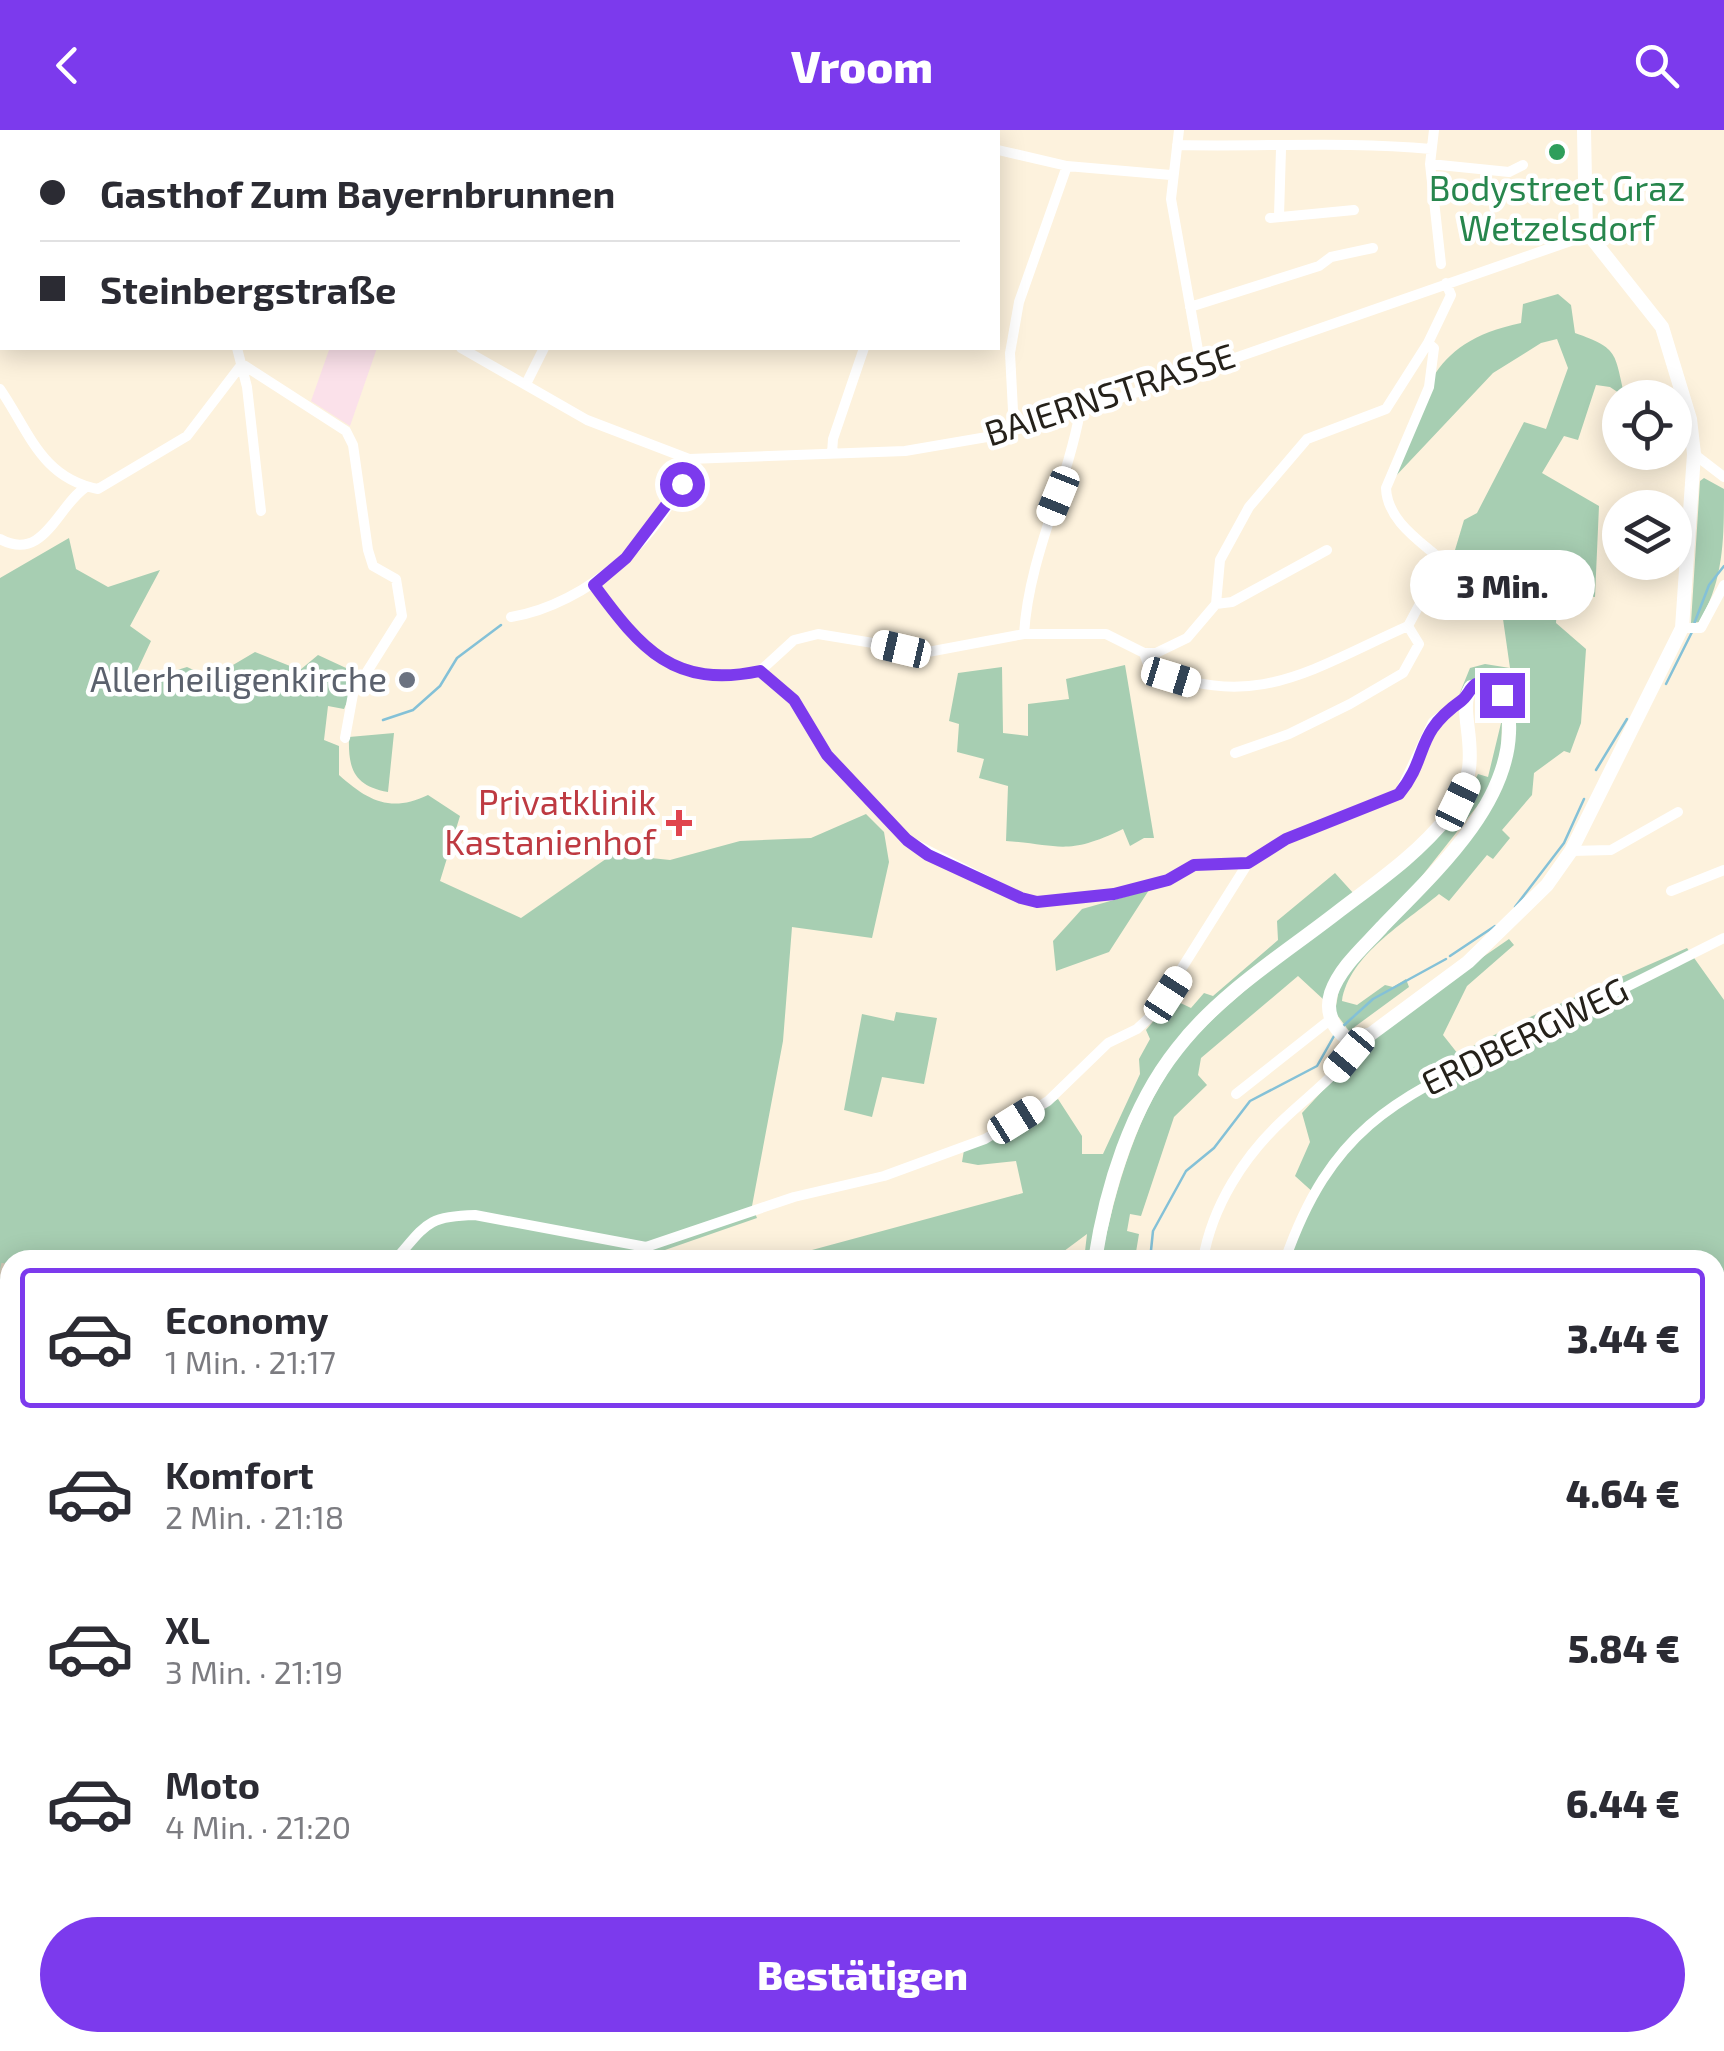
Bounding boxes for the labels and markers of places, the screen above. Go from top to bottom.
marker: Bodystreet Graz Wetzelsdorf [1546,141,1568,163]
place label: Bodystreet Graz Wetzelsdorf [1429,166,1685,248]
place label: Allerheiligenkirche [90,657,387,699]
marker: Allerheiligenkirche [396,669,418,691]
place label: Privatklinik Kastanienhof [444,780,657,862]
marker: Privatklinik Kastanienhof [666,810,692,836]

